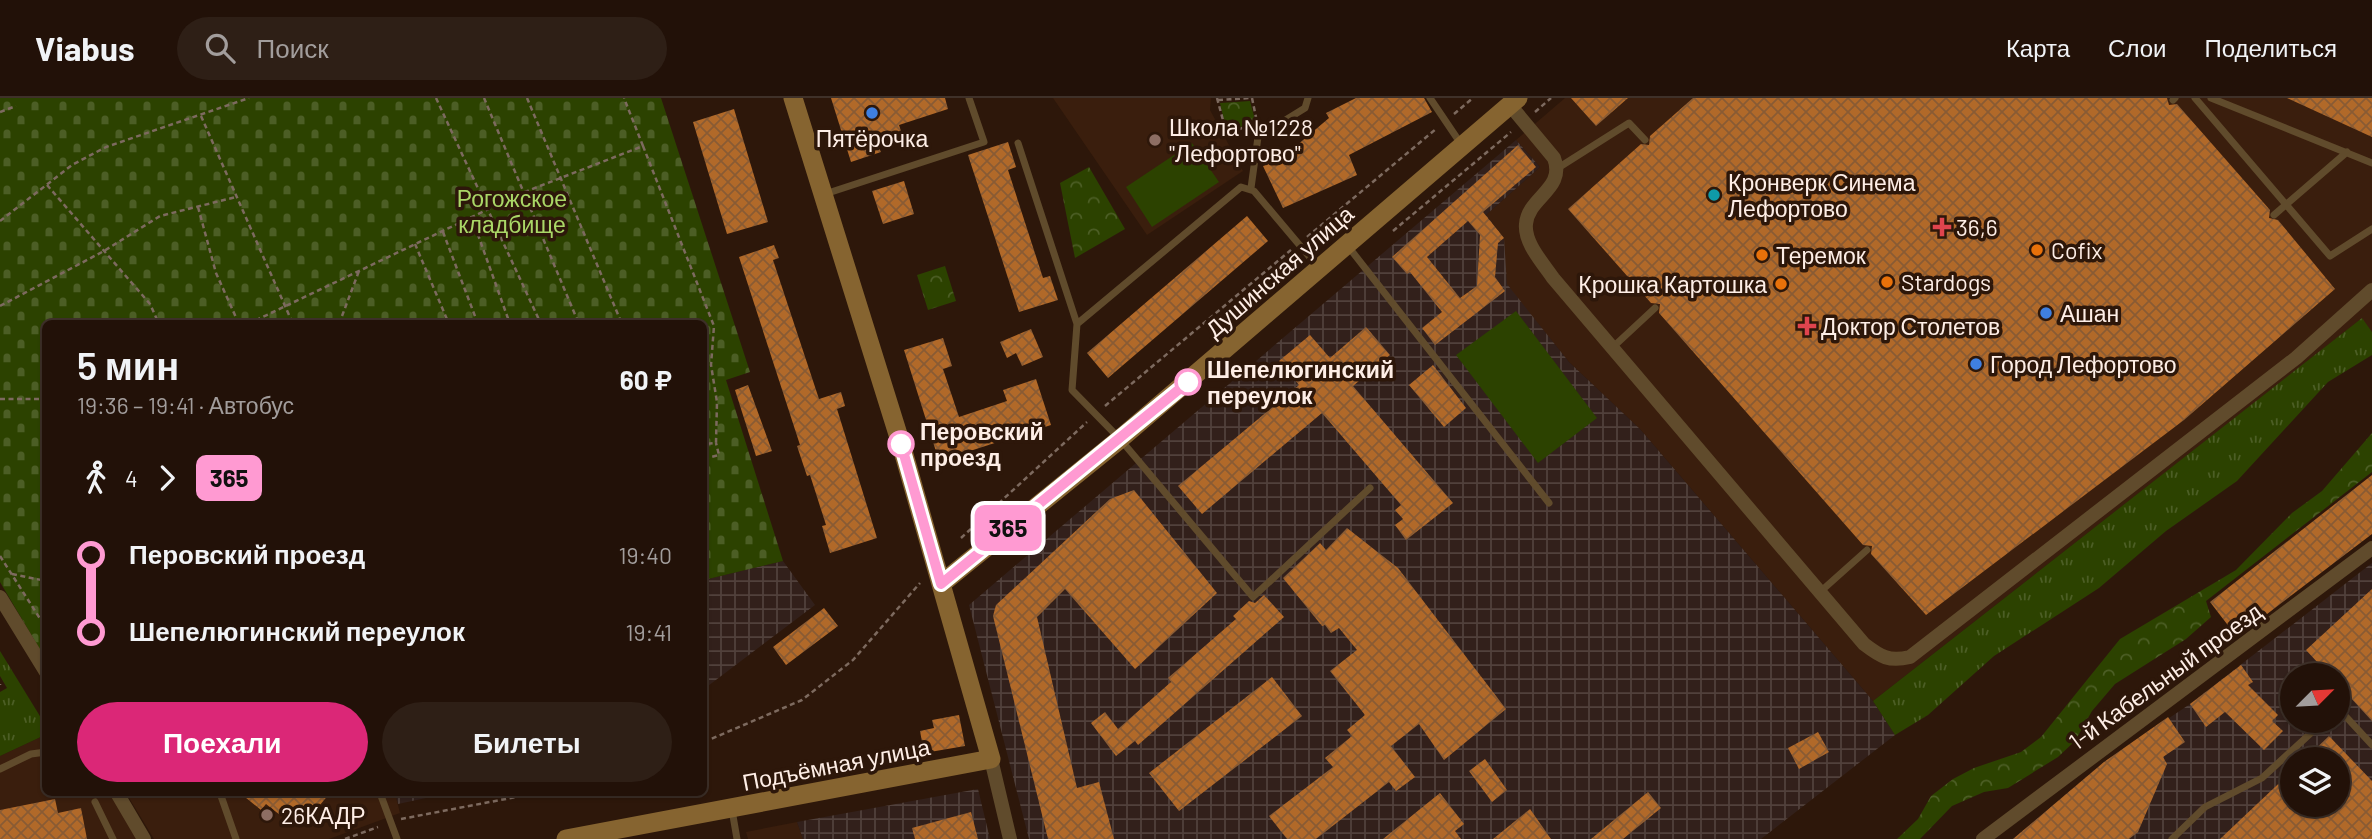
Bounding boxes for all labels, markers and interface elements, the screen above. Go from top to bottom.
search box [177,17,667,80]
text: Viabus [35,28,135,68]
icon: search [201,29,239,67]
text: Поиск [257,32,329,63]
text: Карта [2006,33,2070,62]
text: Слои [2108,33,2166,62]
text: Поделиться [2204,33,2337,62]
marker: Пятёрочка [864,105,880,121]
place label: Школа №1228 "Лефортово" [1169,113,1313,167]
place label: Пятёрочка [816,124,929,152]
marker: Школа №1228 "Лефортово" [1147,132,1163,148]
place label: Кронверк Синема Лефортово [1728,168,1916,222]
park label: Рогожское кладбище [457,184,567,238]
marker: Кронверк Синема Лефортово [1706,187,1722,203]
street label: Душинская улица [1199,199,1359,343]
place label: 36,6 [1956,213,1998,241]
marker: 36,6 [1934,219,1950,235]
place label: Cofix [2051,236,2103,264]
place label: Теремок [1776,241,1867,269]
marker: Cofix [2029,242,2045,258]
marker: Теремок [1754,247,1770,263]
place label: Stardogs [1901,268,1991,296]
place label: Крошка Картошка [1578,270,1767,298]
marker: Stardogs [1879,274,1895,290]
marker: Крошка Картошка [1773,276,1789,292]
place label: Ашан [2060,299,2119,327]
marker: Ашан [2038,305,2054,321]
place label: Доктор Столетов [1821,312,2000,340]
marker: Доктор Столетов [1799,318,1815,334]
text: 5 мин [77,342,179,388]
place label: Город Лефортово [1990,350,2177,378]
place label: Шепелюгинский переулок [1207,355,1394,409]
marker: Город Лефортово [1968,356,1984,372]
text: 60 ₽ [620,364,672,395]
marker: Шепелюгинский переулок [1175,369,1201,395]
text: 19:36 – 19:41 · Автобус [77,391,294,419]
place label: Перовский проезд [920,417,1044,471]
marker: Перовский проезд [888,431,914,457]
icon: walk [77,459,115,497]
icon: forward [148,459,186,497]
text: 365 [210,463,248,492]
text: 4 [125,464,138,492]
line badge: 365 [968,505,1048,551]
text: 365 [989,513,1027,542]
text: Перовский проезд [129,538,365,569]
text: 19:40 [619,541,672,569]
street label: 1-й Кабельный проезд [2063,596,2267,755]
text: Шепелюгинский переулок [129,615,465,646]
text: 19:41 [626,618,672,646]
north arrow [2280,663,2350,733]
map controls [2280,663,2350,817]
button: Поехали [77,702,368,782]
button: Билеты [382,702,672,782]
street label: Подъёмная улица [740,732,932,796]
button: layers [2280,747,2350,817]
place label: 26КАДР [281,801,366,829]
marker: 26КАДР [259,807,275,823]

